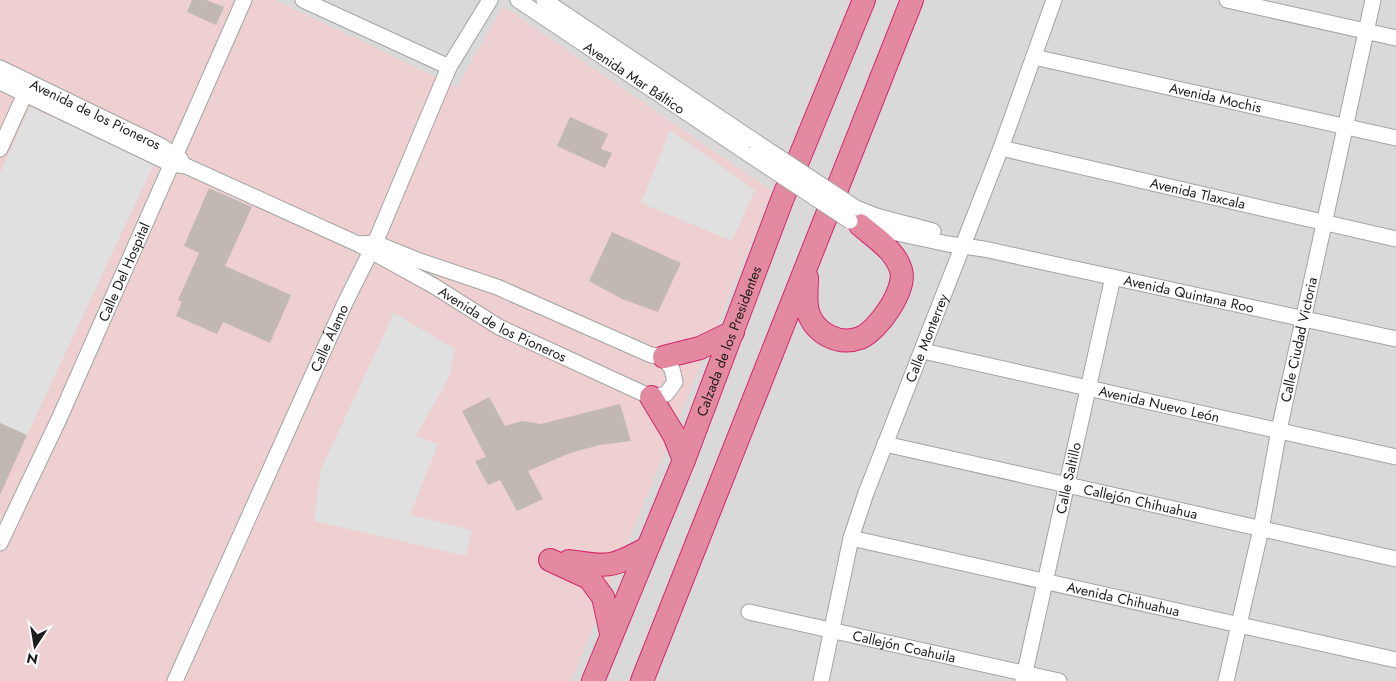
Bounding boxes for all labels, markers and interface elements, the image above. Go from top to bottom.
street label: Avenida Mar Báltico [580,37,689,119]
street label: Avenida de los Pioneros [27,74,165,155]
street label: Avenida Mochis [1167,78,1264,118]
street label: Avenida Tlaxcala [1148,173,1247,214]
street label: Calle Del Hospital [93,219,155,325]
street label: Calzada de los Presidentes [691,263,766,419]
street label: Avenida Quintana Roo [1122,270,1256,318]
street label: Calle Ciudad Victoria [1275,275,1322,404]
street label: Avenida de los Pioneros [434,281,570,367]
street label: Calle Monterrey [900,290,953,385]
street label: Calle Álamo [305,301,353,375]
street label: Avenida Nuevo León [1097,381,1221,427]
street label: Calle Saltillo [1051,440,1086,516]
street label: Callejón Chihuahua [1082,479,1200,524]
street label: Avenida Chihuahua [1065,577,1182,621]
north arrow [10,621,60,671]
street label: Callejón Coahuila [851,625,958,668]
text: N [25,648,40,670]

